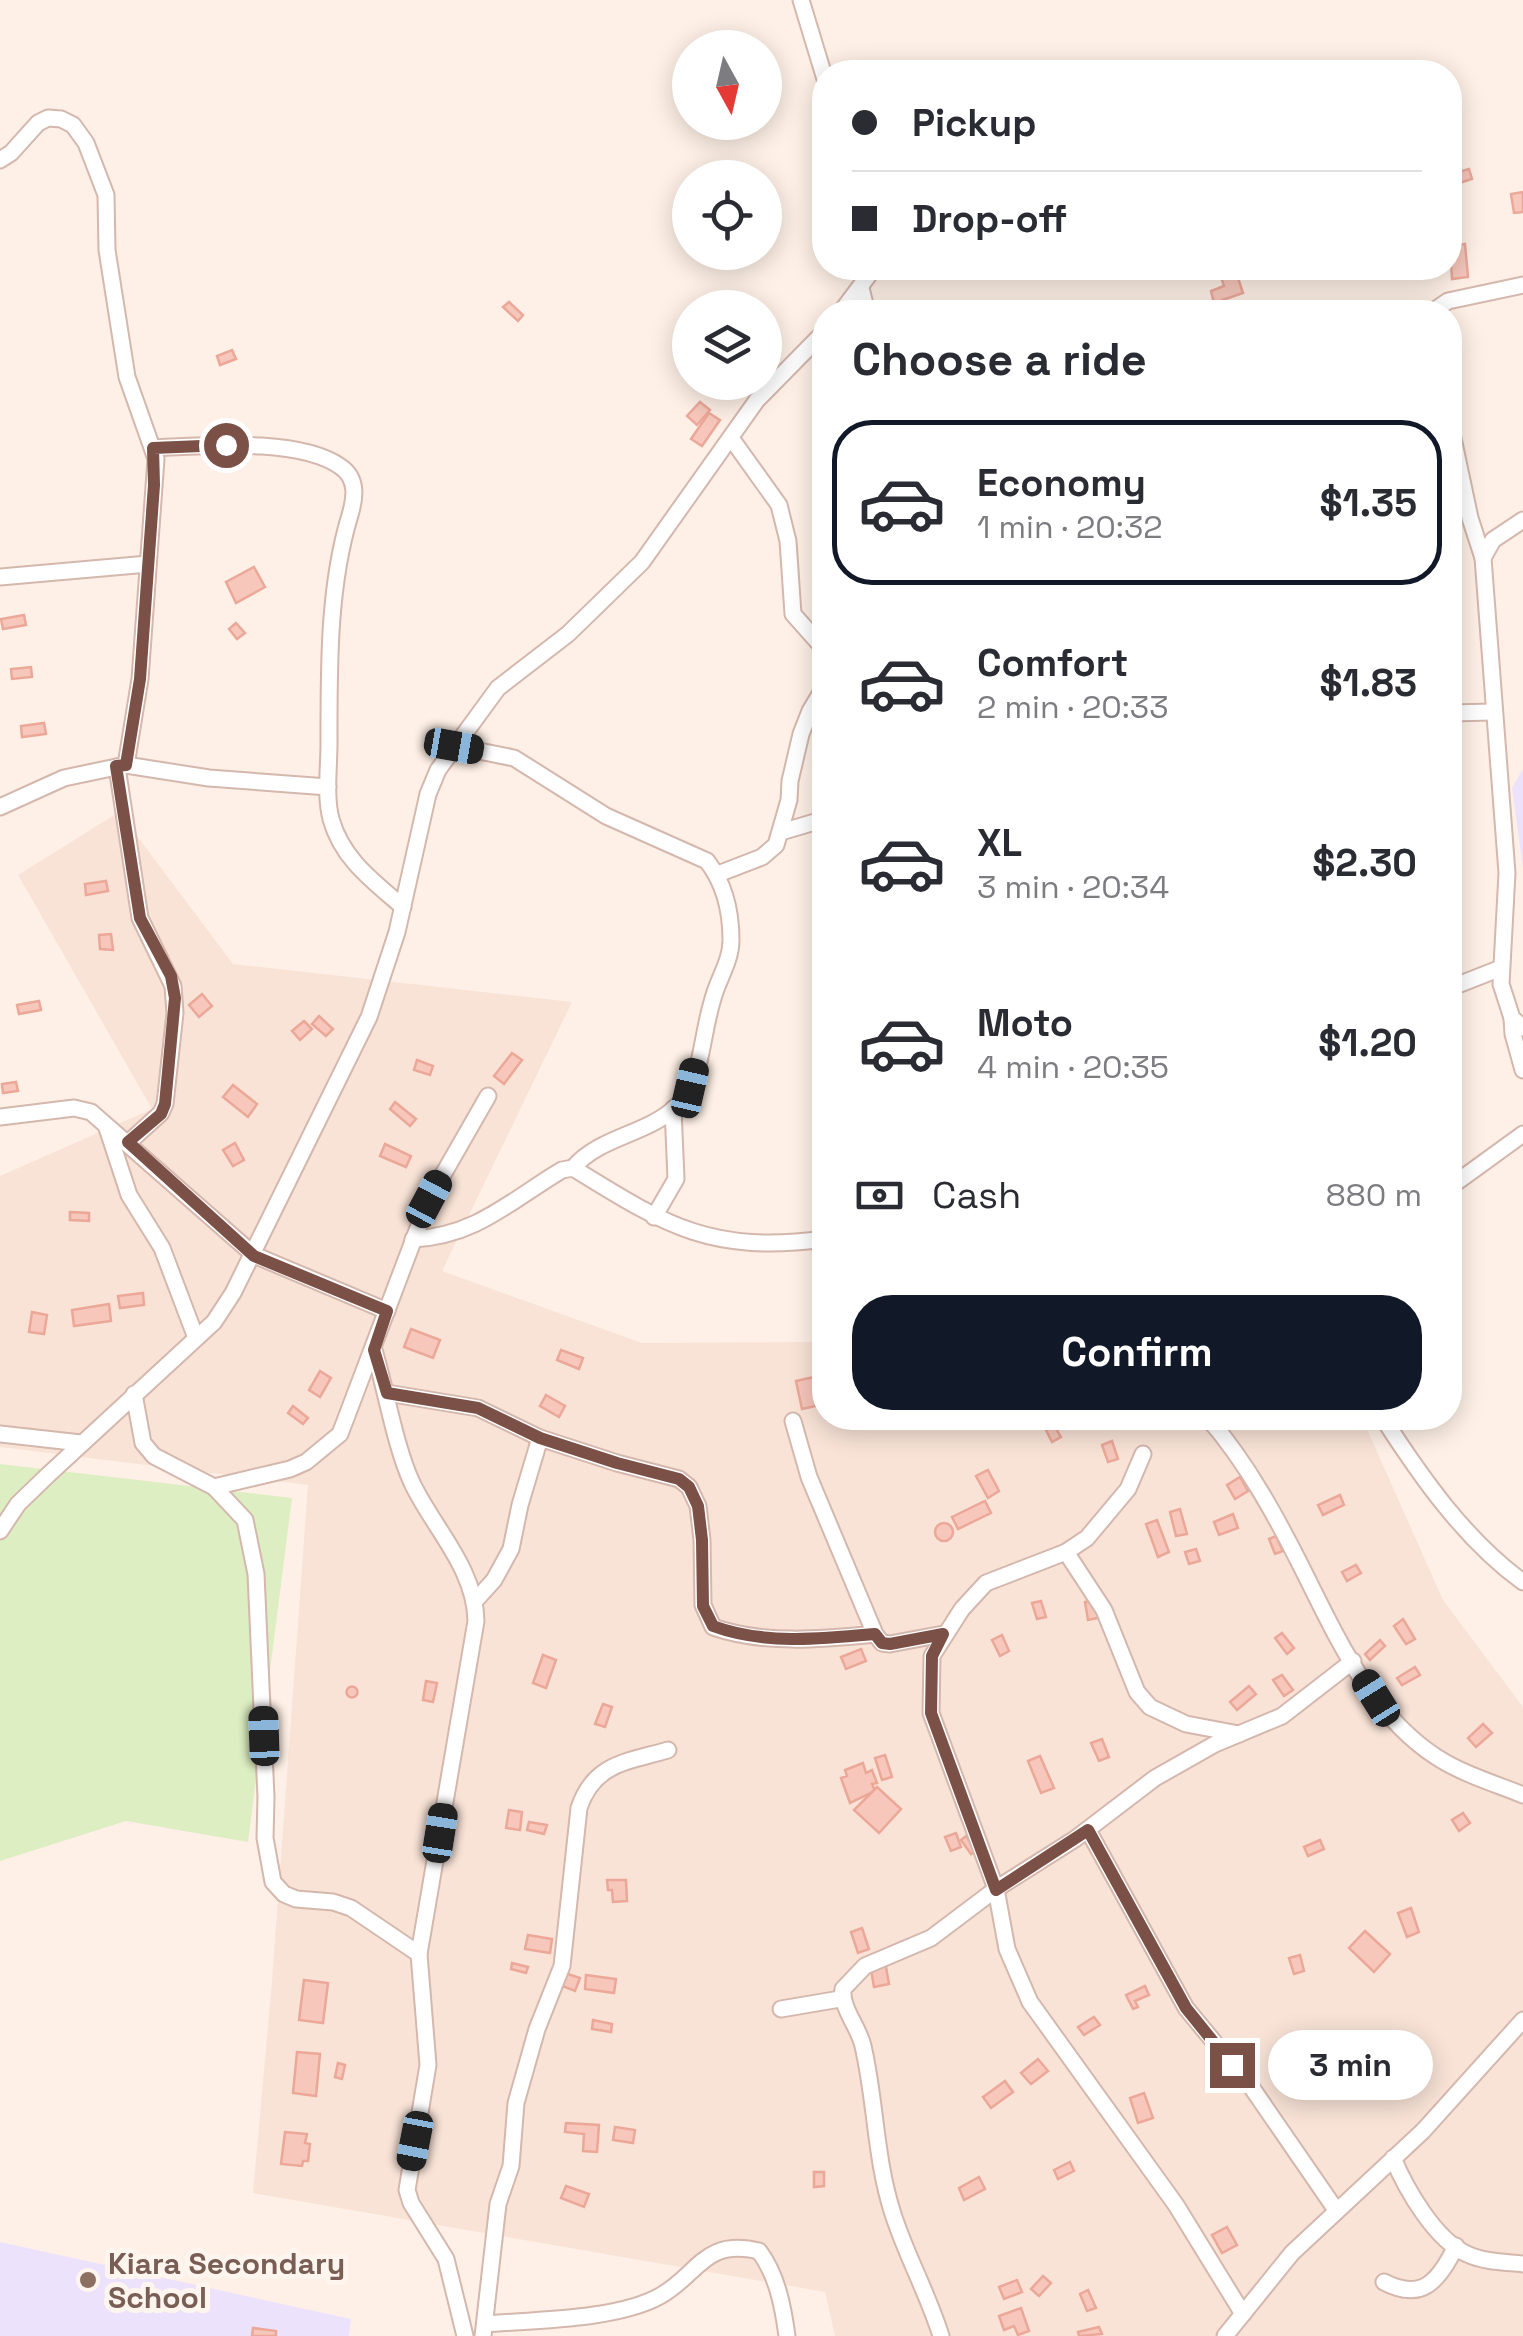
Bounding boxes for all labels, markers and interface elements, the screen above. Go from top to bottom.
north arrow [672,30,782,140]
map controls [672,30,782,400]
text: Pickup [912,99,1036,147]
button: locate [672,160,782,270]
text: Drop-off [912,195,1067,243]
button: layers [672,290,782,400]
text: Choose a ride [852,331,1147,388]
route start [204,423,249,468]
icon: car [857,458,947,548]
text: Economy [977,459,1146,507]
text: $1.35 [1320,479,1417,527]
text: 1 min · 20:32 [977,507,1163,547]
icon: car [857,638,947,728]
text: Comfort [977,639,1128,687]
text: $1.83 [1320,659,1417,707]
text: 2 min · 20:33 [977,687,1169,727]
car [422,726,486,766]
icon: car [857,818,947,908]
text: XL [977,819,1022,867]
text: $2.30 [1312,839,1417,887]
text: 3 min · 20:34 [977,867,1169,907]
icon: car [857,998,947,1088]
text: Moto [977,999,1073,1047]
text: $1.20 [1318,1019,1417,1067]
text: 4 min · 20:35 [977,1047,1169,1087]
car [669,1055,711,1121]
car [402,1165,456,1233]
icon: cash [852,1168,907,1223]
text: Cash [932,1171,1021,1219]
text: 880 m [1326,1175,1422,1215]
button: Confirm [852,1295,1422,1410]
car [1347,1665,1405,1731]
car [248,1705,280,1767]
car [420,1801,460,1865]
callout: 3 min [1267,2030,1432,2100]
route end [1210,2043,1255,2088]
text: 3 min [1309,2045,1392,2085]
car [395,2109,435,2173]
place label: Kiara Secondary School [108,2244,345,2317]
marker: Kiara Secondary School [77,2269,99,2291]

